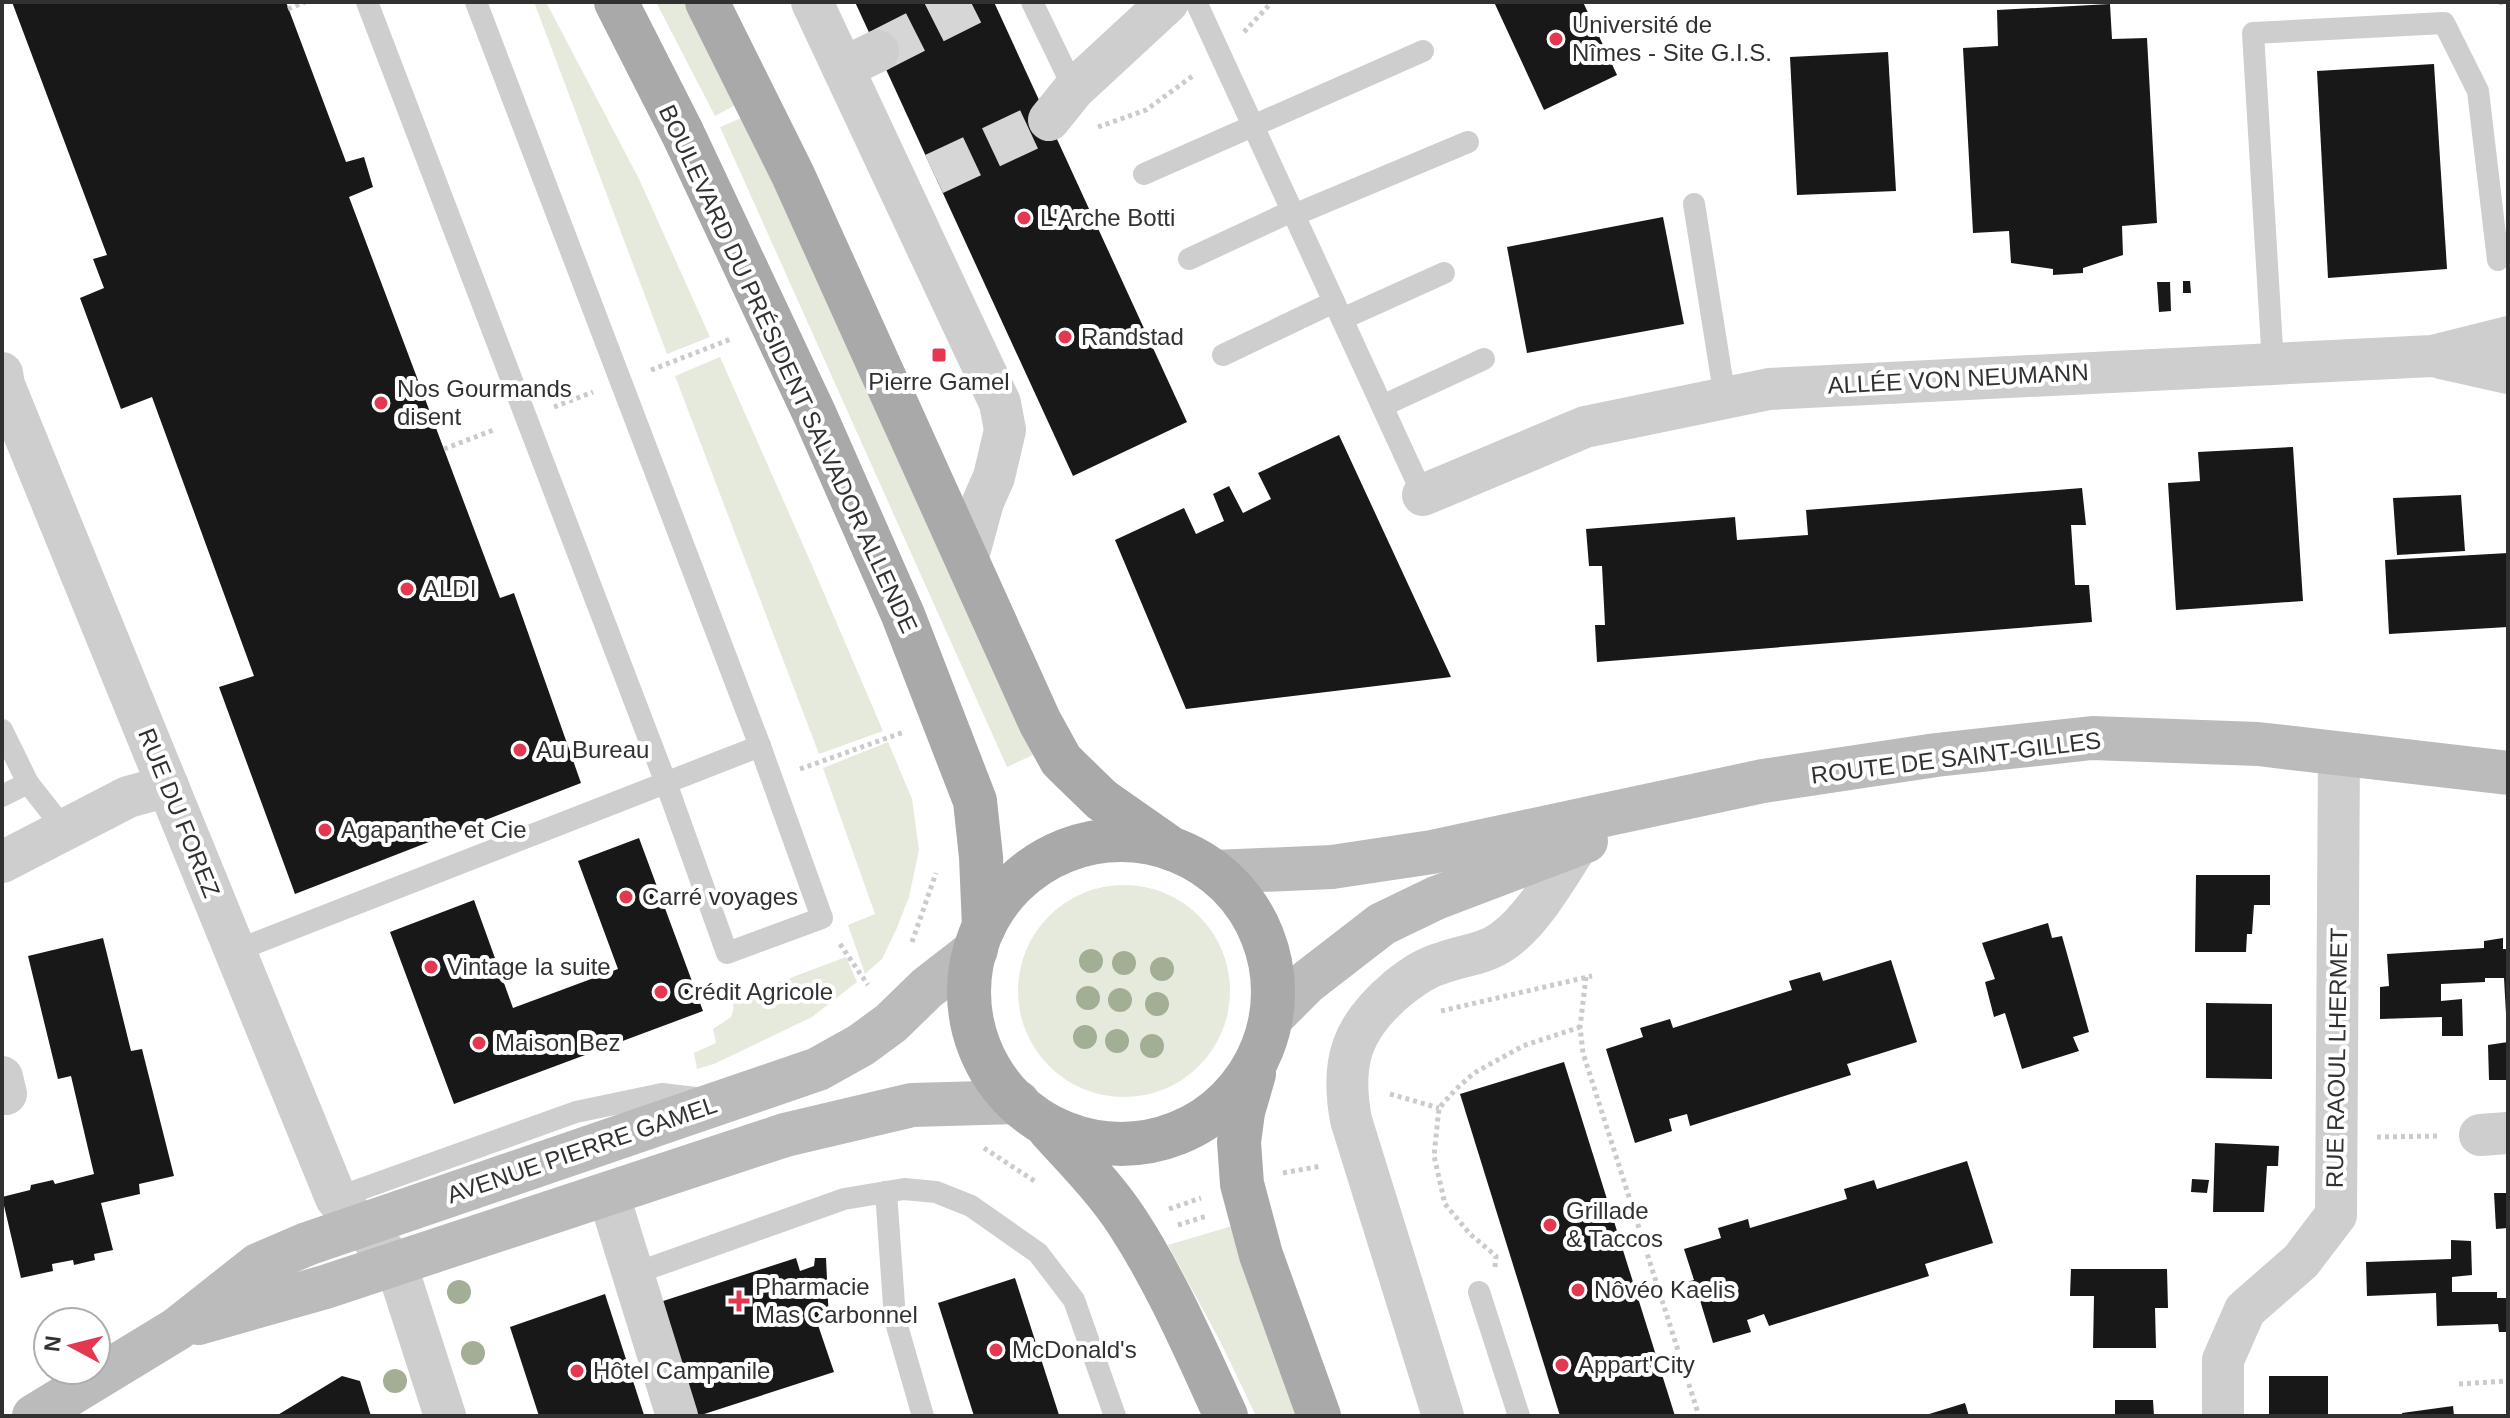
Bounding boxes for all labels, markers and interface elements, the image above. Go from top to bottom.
place label: Université de Nîmes - Site G.I.S. [1572,11,1772,66]
marker: Université de Nîmes - Site G.I.S. [1547,30,1565,48]
street label: BOULEVARD DU PRÉSIDENT SALVADOR ALLENDE [654,100,923,637]
place label: L'Arche Botti [1040,204,1175,231]
marker: L'Arche Botti [1015,209,1033,227]
place label: Randstad [1081,323,1184,350]
marker: Randstad [1056,328,1074,346]
marker: Pierre Gamel [930,346,948,364]
street label: ALLÉE VON NEUMANN [1827,358,2089,399]
place label: Pierre Gamel [868,368,1010,395]
place label: Nos Gourmands disent [397,375,572,430]
marker: Nos Gourmands disent [372,394,390,412]
place label: ALDI [423,575,476,602]
marker: ALDI [398,580,416,598]
street label: RUE DU FOREZ [133,724,226,901]
street label: ROUTE DE SAINT-GILLES [1809,726,2103,789]
place label: Au Bureau [536,736,649,763]
marker: Au Bureau [511,741,529,759]
place label: Agapanthe et Cie [341,816,526,843]
marker: Agapanthe et Cie [316,821,334,839]
place label: Carré voyages [642,883,798,910]
marker: Carré voyages [617,888,635,906]
street label: RUE RAOUL LHERMET [2321,927,2352,1188]
place label: Vintage la suite [447,953,611,980]
marker: Vintage la suite [422,958,440,976]
place label: Crédit Agricole [677,978,833,1005]
marker: Crédit Agricole [652,983,670,1001]
place label: Maison Bez [495,1029,620,1056]
marker: Maison Bez [470,1034,488,1052]
street label: AVENUE PIERRE GAMEL [443,1091,720,1208]
place label: Grillade & Taccos [1566,1197,1663,1252]
marker: Grillade & Taccos [1541,1216,1559,1234]
place label: Pharmacie Mas Carbonnel [755,1273,918,1328]
place label: Nôvéo Kaelis [1594,1276,1735,1303]
marker: Nôvéo Kaelis [1569,1281,1587,1299]
marker: Pharmacie Mas Carbonnel [730,1292,748,1310]
north arrow [32,1306,112,1386]
text: N [39,1334,66,1353]
place label: McDonald's [1012,1336,1137,1363]
marker: McDonald's [987,1341,1005,1359]
place label: Appart'City [1578,1351,1695,1378]
marker: Appart'City [1553,1356,1571,1374]
place label: Hôtel Campanile [593,1357,770,1384]
marker: Hôtel Campanile [568,1362,586,1380]

